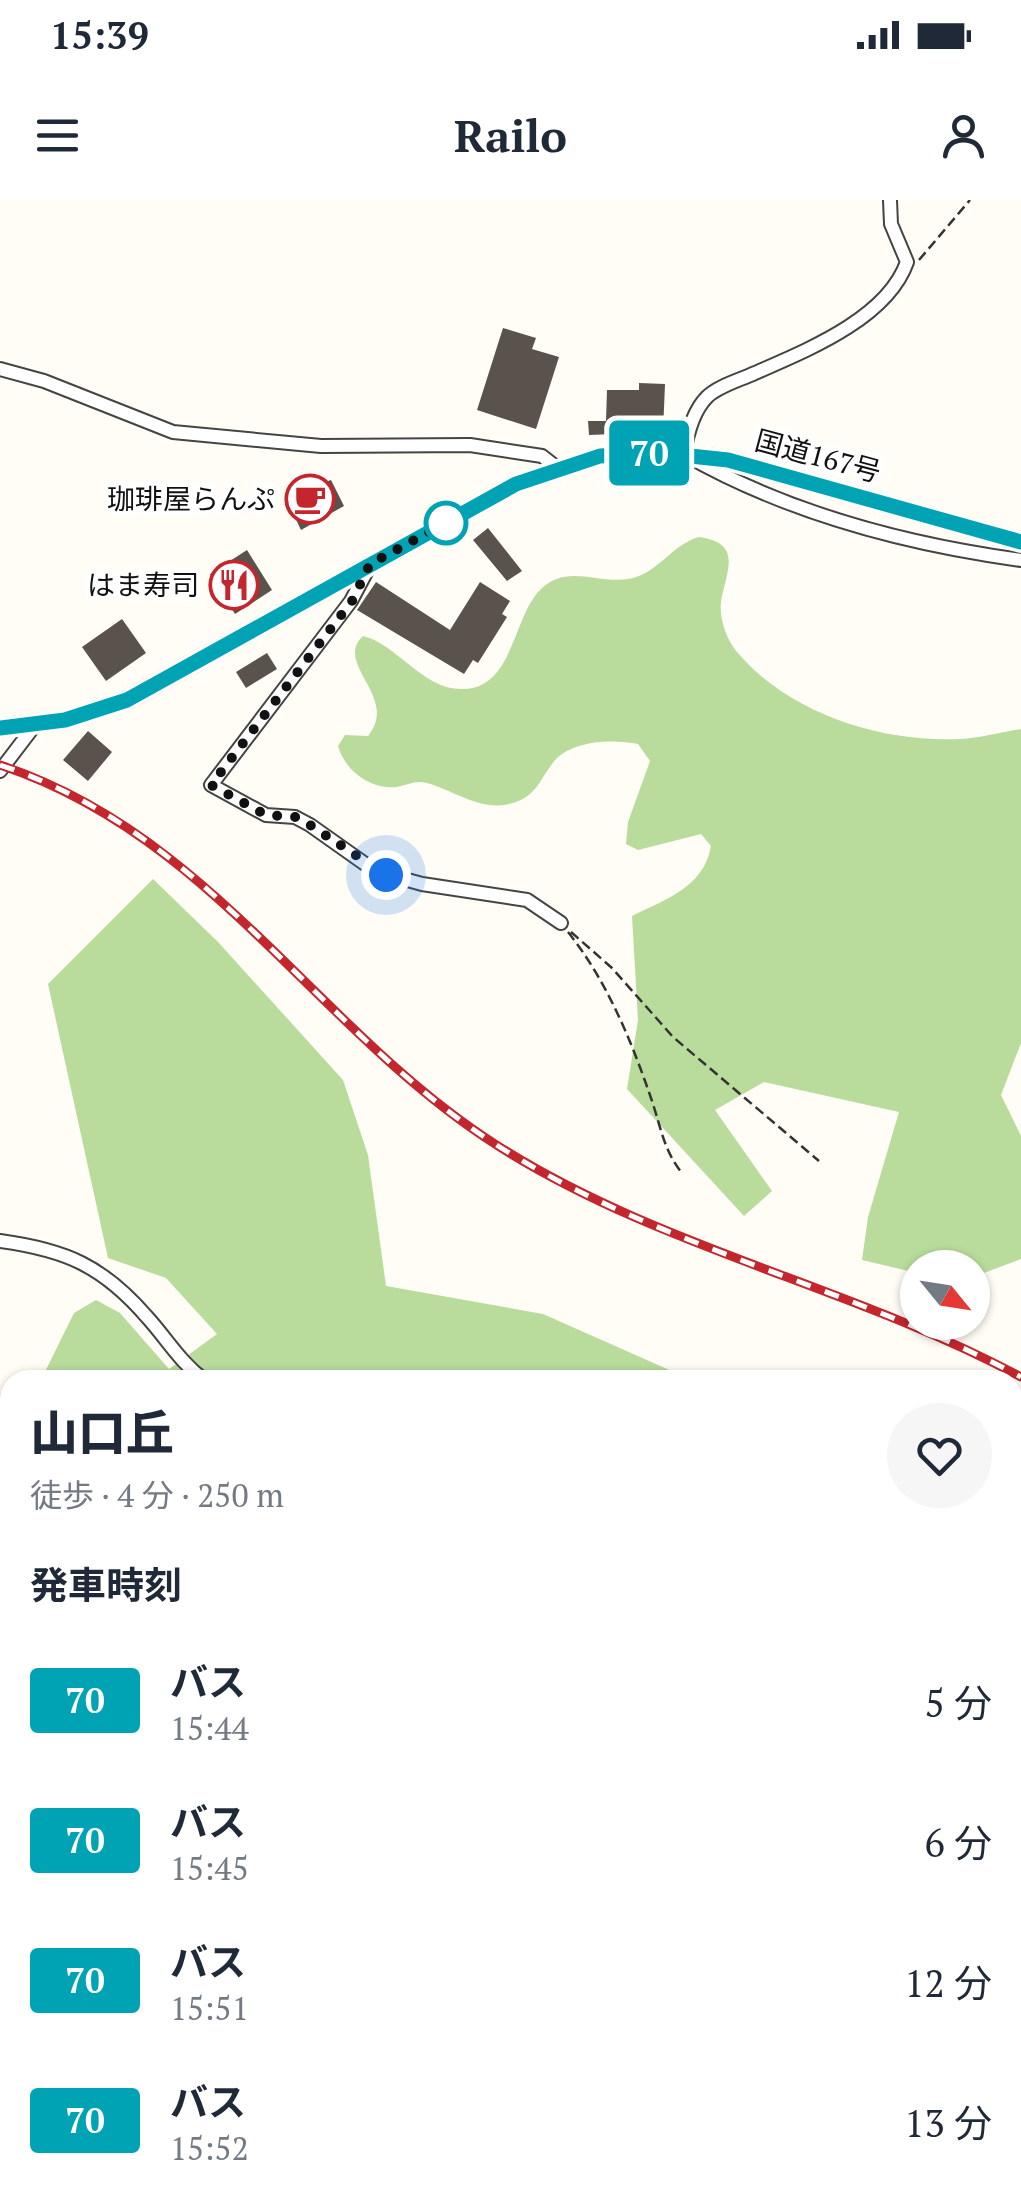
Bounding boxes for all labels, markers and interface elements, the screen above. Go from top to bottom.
text: 15:39 [50,10,149,60]
text: Railo [454,105,567,165]
icon: menu [30,108,85,163]
icon: person [936,108,991,163]
line badge: 70 [604,420,694,486]
street label: 国道167号 [751,421,885,490]
text: 70 [629,430,669,476]
cafe icon: 珈琲屋らんぷ [284,473,336,525]
place label: 珈琲屋らんぷ [107,480,275,517]
unlabelled marker [425,502,467,544]
restaurant icon: はま寿司 [208,559,260,611]
place label: はま寿司 [87,566,199,603]
your location [361,850,411,900]
north arrow [900,1250,990,1340]
map controls [900,1250,990,1340]
text: 山口丘 [30,1400,174,1464]
button: heart [887,1403,992,1508]
text: 徒歩 · 4 分 · 250 m [30,1474,284,1516]
text: 発車時刻 [30,1560,182,1610]
text: バス [170,1657,246,1707]
text: 70 [65,1677,105,1723]
text: 5 分 [925,1678,992,1728]
text: 15:44 [170,1707,249,1749]
text: バス [170,1797,246,1847]
text: 70 [65,1817,105,1863]
text: 6 分 [925,1818,992,1868]
text: 15:45 [170,1847,249,1889]
text: バス [170,1937,246,1987]
text: 70 [65,1957,105,2003]
text: 12 分 [904,1958,992,2008]
text: 15:51 [170,1987,249,2029]
text: バス [170,2077,246,2127]
text: 70 [65,2097,105,2143]
text: 13 分 [904,2098,992,2148]
text: 15:52 [170,2127,249,2169]

